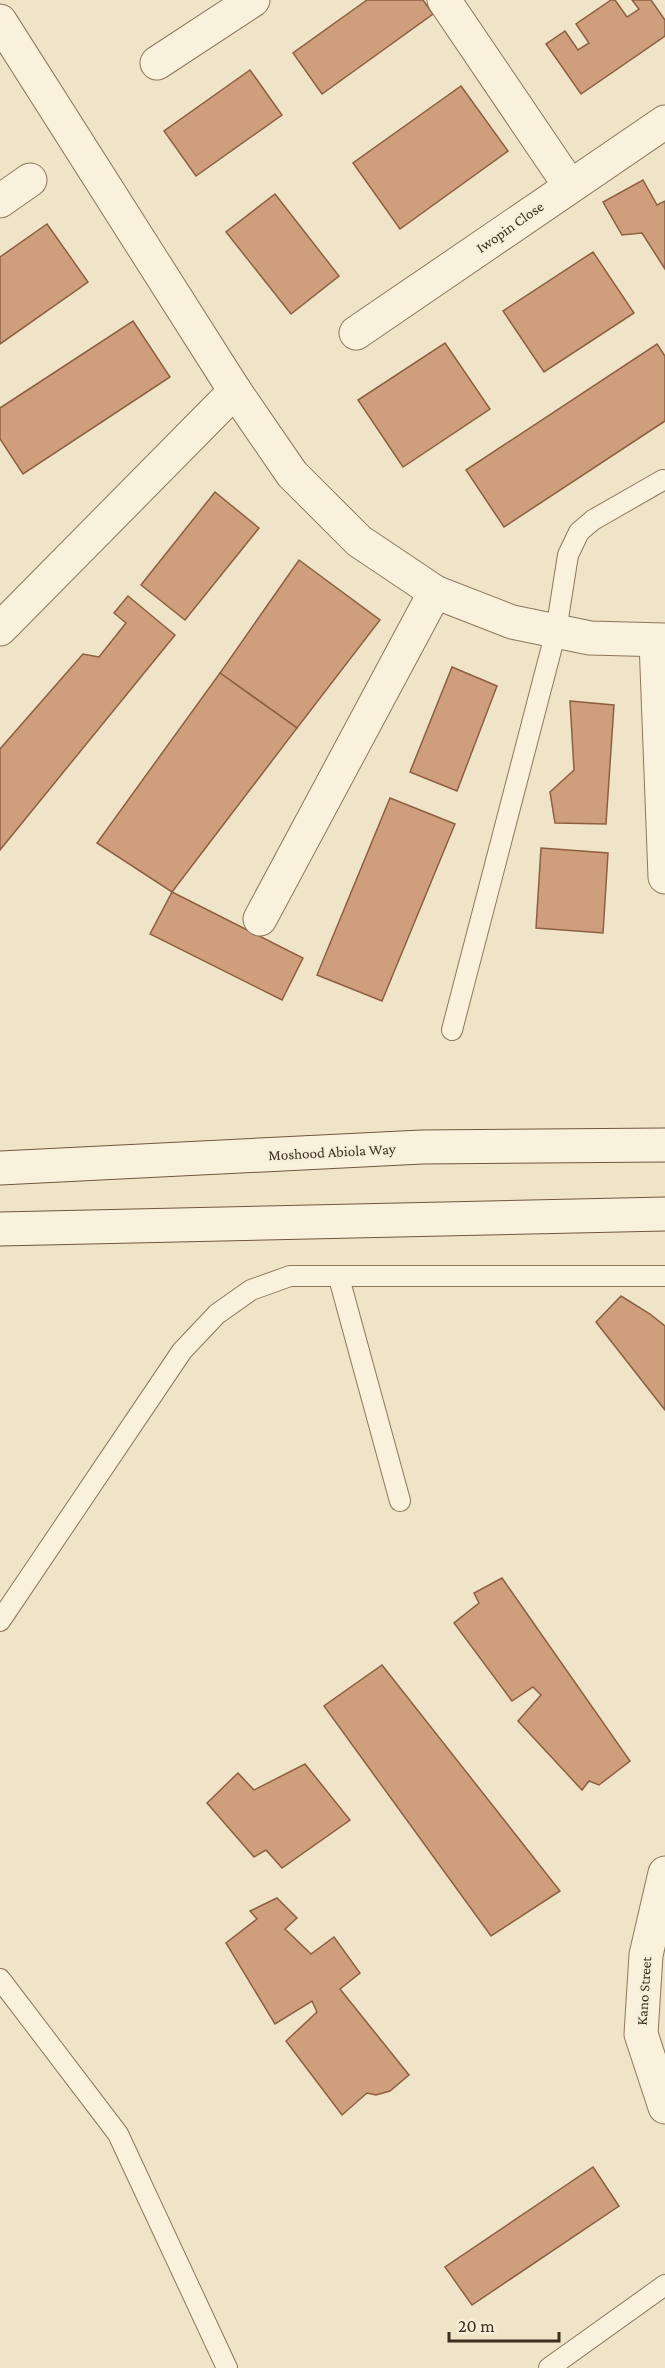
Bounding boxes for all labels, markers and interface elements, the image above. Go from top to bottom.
street label: Iwopin Close [473,198,548,257]
street label: Moshood Abiola Way [268,1141,396,1164]
street label: Kano Street [634,1955,654,2026]
scale bar [449,2305,558,2343]
text: 20 m [458,2316,495,2336]

